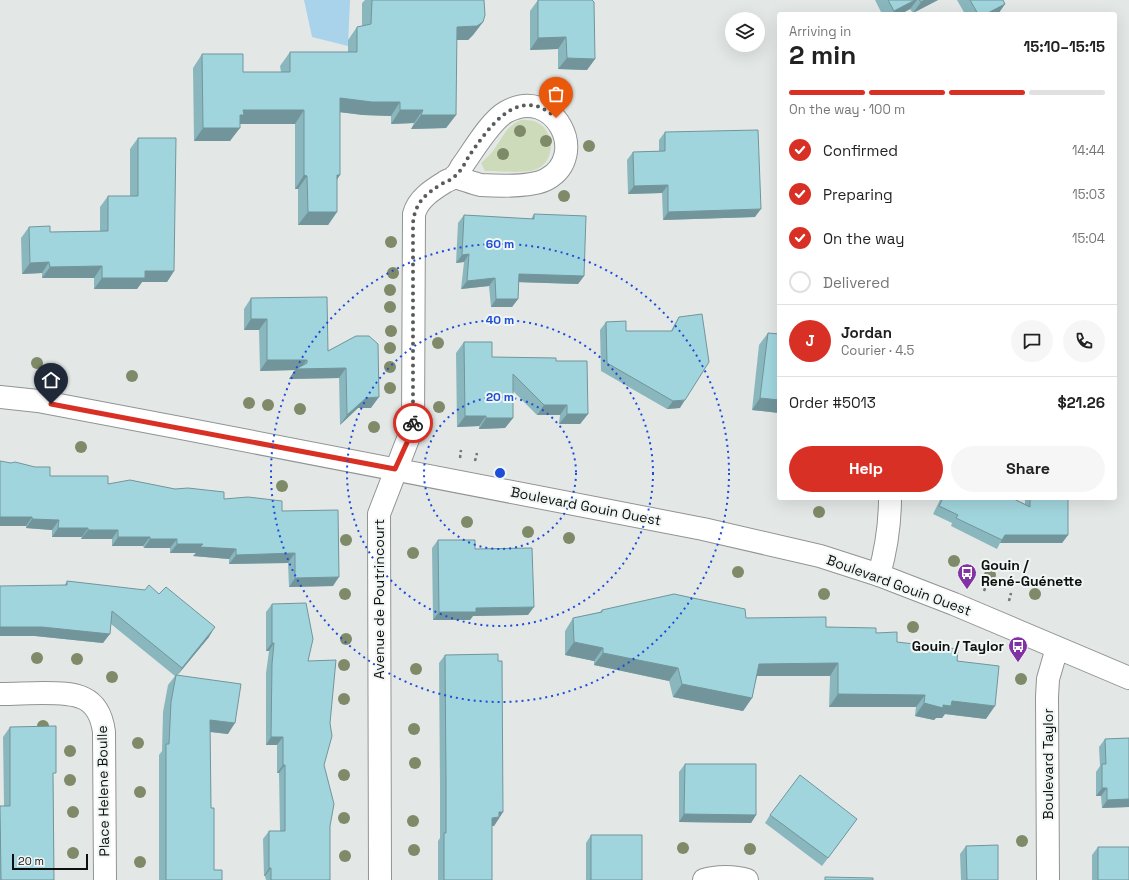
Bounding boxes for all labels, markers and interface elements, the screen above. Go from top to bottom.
map controls [725,12,765,52]
button: layers [725,12,765,52]
text: Arriving in [789,23,851,40]
text: 15:10–15:15 [1023,37,1105,56]
text: 2 min [789,38,856,72]
pin [539,77,573,118]
icon: bag [545,83,567,105]
text: On the way · 100 m [789,101,905,118]
icon: check [789,139,811,161]
text: Confirmed [823,141,898,160]
text: 14:44 [1072,142,1105,159]
icon: check [789,183,811,205]
text: Preparing [823,185,893,204]
text: 15:03 [1072,186,1105,203]
icon: check [789,227,811,249]
text: On the way [823,229,904,248]
text: 15:04 [1072,230,1105,247]
text: 60 m [486,236,514,252]
text: Delivered [823,273,890,292]
text: 40 m [486,312,514,328]
button: chat [1011,320,1053,362]
button: phone [1063,320,1105,362]
text: Jordan [841,323,892,342]
text: J [805,331,815,350]
text: Courier · 4.5 [841,342,914,359]
pin [34,363,68,404]
icon: home [40,369,62,391]
text: 20 m [486,389,514,405]
text: Order #5013 [789,393,876,412]
text: $21.26 [1058,393,1105,412]
courier [393,403,433,443]
icon: bike [402,412,424,434]
button: Help [789,446,943,492]
button: Share [951,446,1105,492]
centre of rings [493,466,507,480]
street label: Boulevard Gouin Ouest [509,483,663,529]
street label: Avenue de Poutrincourt [370,519,388,679]
street label: Boulevard Gouin Ouest [824,550,974,620]
place label: Gouin / René-Guénette [981,556,1082,590]
bus stop icon: Gouin / René-Guénette [956,562,978,590]
bus stop icon: Gouin / Taylor [1007,635,1029,663]
place label: Gouin / Taylor [912,637,1004,655]
street label: Boulevard Taylor [1039,708,1057,820]
street label: Place Helene Boulle [93,725,113,857]
scale bar [12,852,88,871]
text: 20 m [18,854,44,868]

